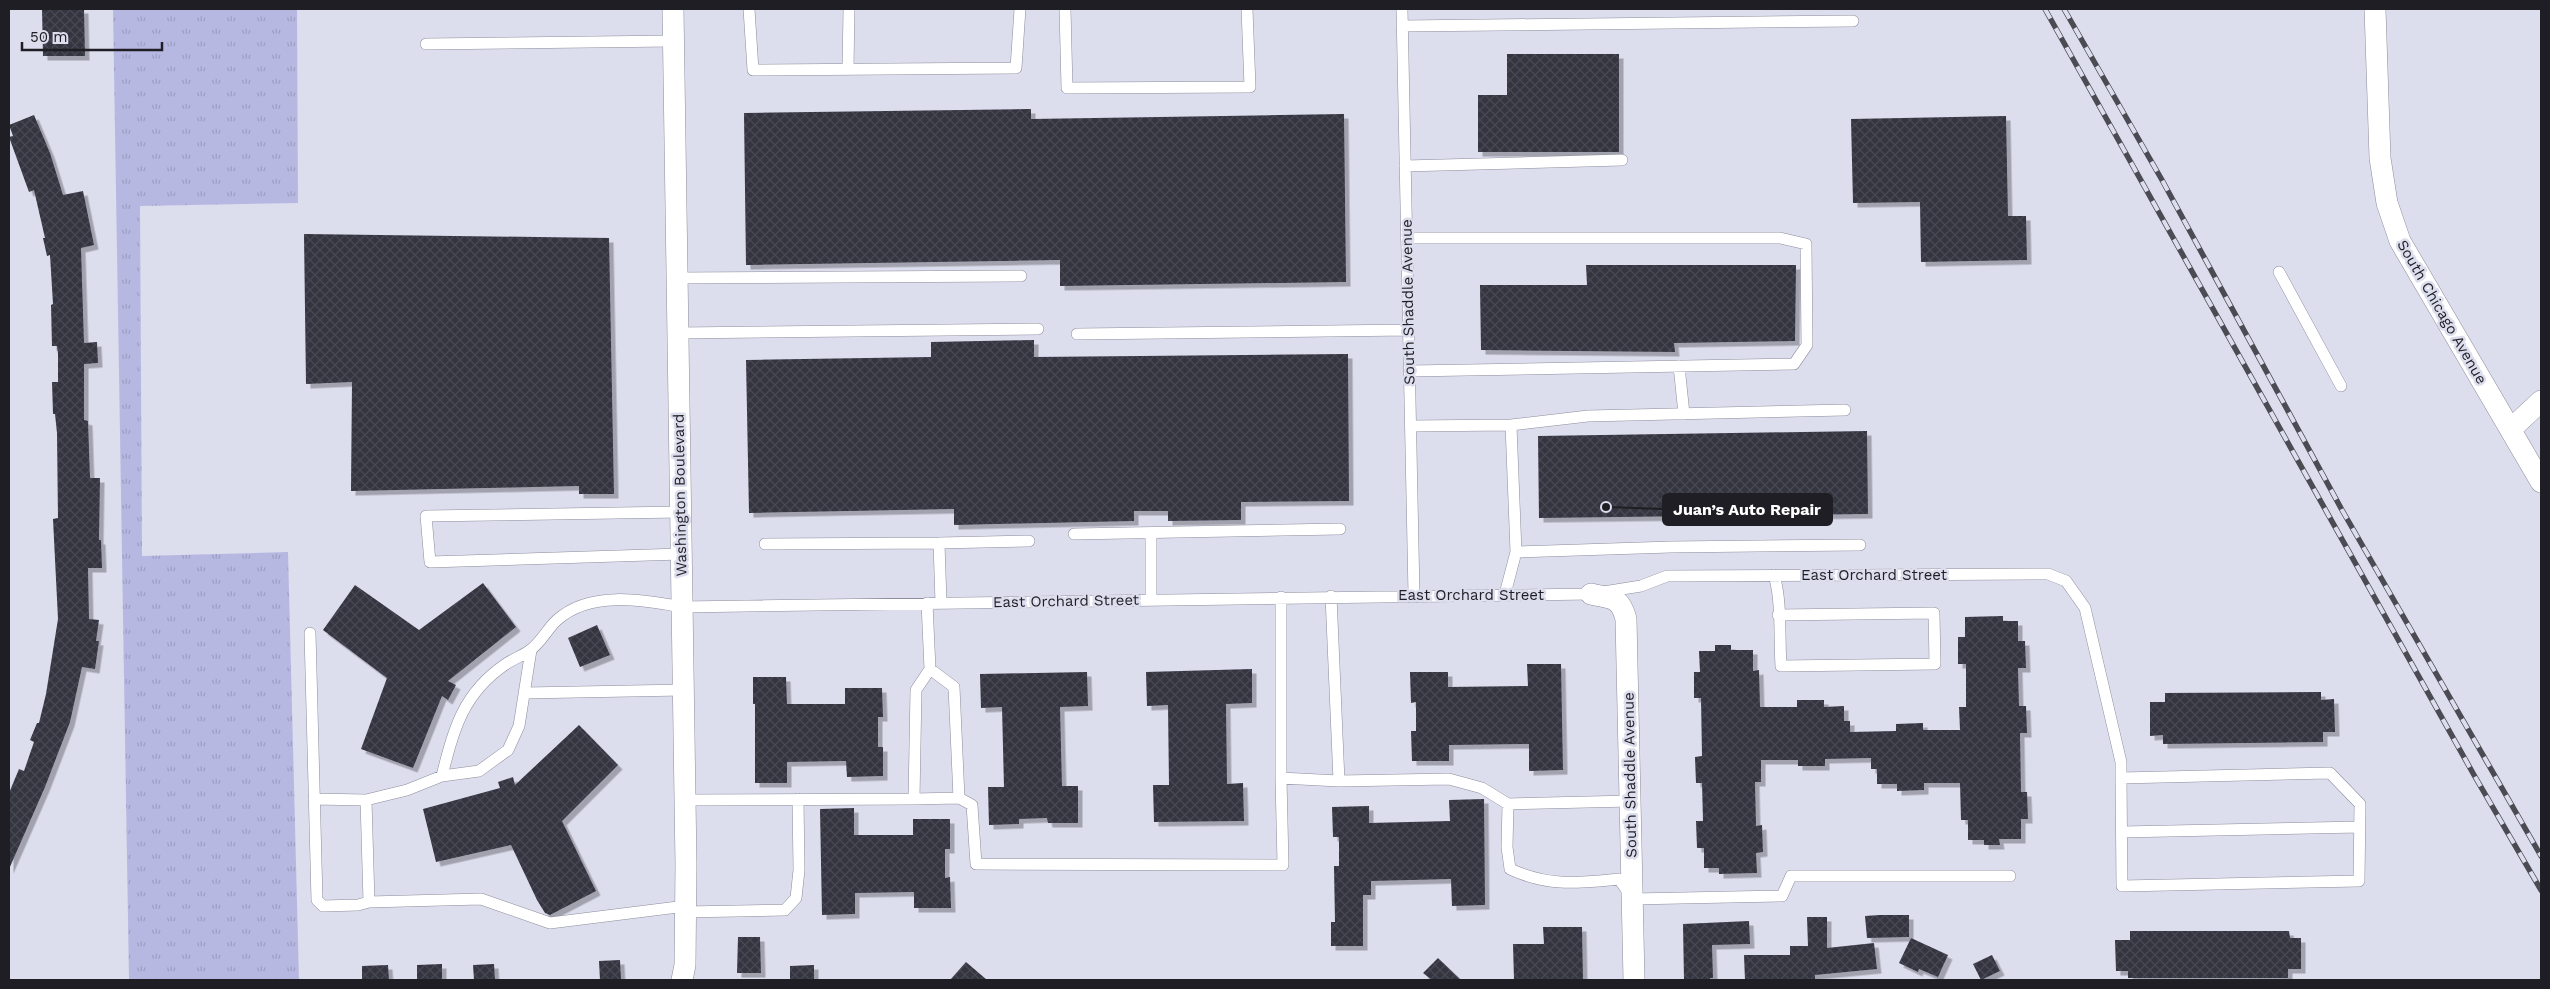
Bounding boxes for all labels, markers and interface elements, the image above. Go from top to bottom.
scale bar [22,20,162,52]
text: 50 m [30,28,67,46]
street label: South Shaddle Avenue [1398,219,1418,385]
street label: South Chicago Avenue [2393,237,2491,387]
street label: Washington Boulevard [670,413,690,577]
callout: Juan’s Auto Repair [1663,494,1832,525]
text: Juan’s Auto Repair [1673,500,1821,519]
street label: East Orchard Street [1801,566,1948,584]
street label: East Orchard Street [1398,586,1545,604]
street label: East Orchard Street [993,591,1140,611]
street label: South Shaddle Avenue [1620,692,1640,858]

